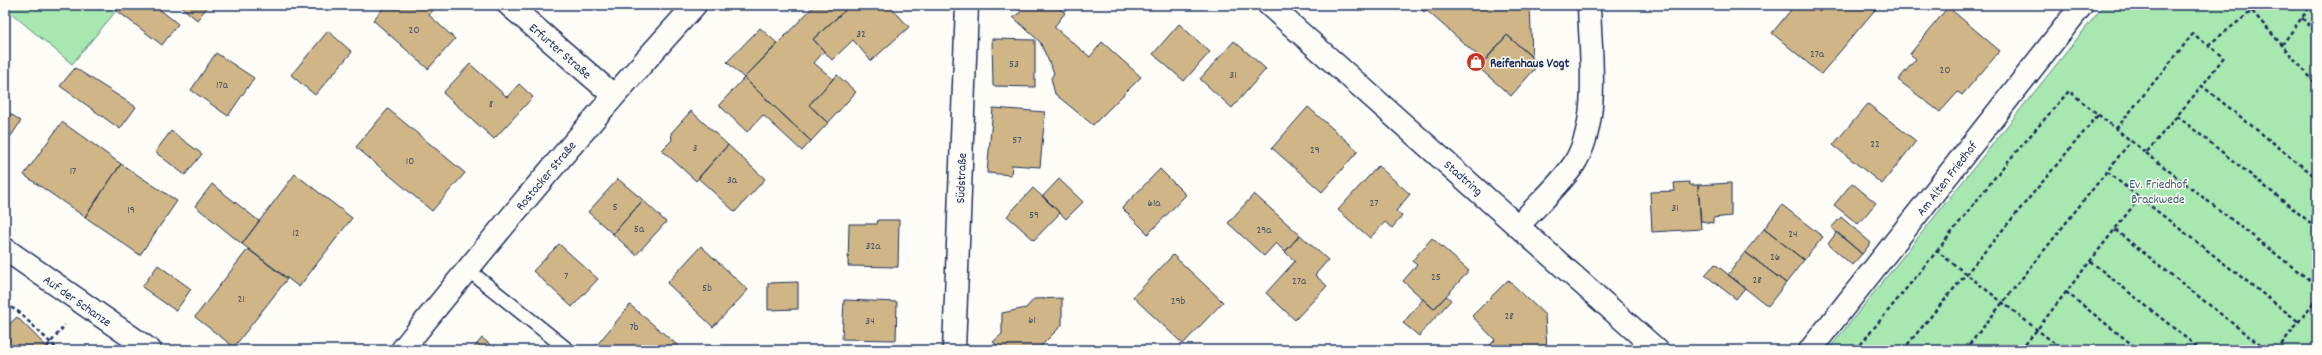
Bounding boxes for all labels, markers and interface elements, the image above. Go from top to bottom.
street label: Erfurter Straße [524,19,595,85]
house number: 20 [409,23,419,39]
house number: 32 [856,27,866,43]
house number: 27a [1810,47,1825,63]
shop icon: Reifenhaus Vogt [1465,51,1487,73]
place label: Reifenhaus Vogt [1490,55,1570,74]
house number: 53 [1009,57,1019,73]
house number: 20 [1940,63,1950,79]
house number: 31 [1229,68,1237,84]
house number: 17a [216,78,229,94]
house number: 8 [489,97,493,113]
house number: 57 [1012,133,1022,149]
house number: 22 [1870,137,1880,153]
street label: Rostocker Straße [512,138,582,215]
street label: Am Alten Friedhof [1913,138,1983,221]
house number: 3 [693,141,698,157]
house number: 29 [1310,143,1320,159]
street label: Südstraße [952,152,973,204]
house number: 10 [406,154,414,170]
street label: Stadtring [1439,156,1486,201]
house number: 17 [70,164,76,180]
house number: 3a [727,173,738,189]
park label: Ev. Friedhof Brackwede [2129,176,2187,210]
house number: 61a [1148,196,1161,212]
house number: 27 [1369,196,1379,212]
house number: 5 [612,200,618,216]
house number: 31 [1671,201,1679,217]
house number: 19 [127,203,135,219]
house number: 59 [1029,208,1039,224]
house number: 5a [634,222,645,238]
house number: 29a [1256,223,1272,239]
house number: 12 [292,226,300,242]
house number: 24 [1788,227,1798,243]
house number: 32a [866,239,881,255]
house number: 26 [1770,250,1780,266]
house number: 7 [564,269,568,285]
house number: 25 [1431,270,1441,286]
street label: Auf der Schanze [39,271,115,333]
house number: 28 [1752,273,1762,289]
house number: 27a [1292,274,1307,290]
house number: 5b [702,281,712,297]
house number: 21 [237,292,245,308]
house number: 29b [1171,294,1186,310]
house number: 28 [1504,309,1514,325]
house number: 61 [1028,313,1036,329]
house number: 34 [865,314,875,330]
house number: 7b [630,320,639,336]

